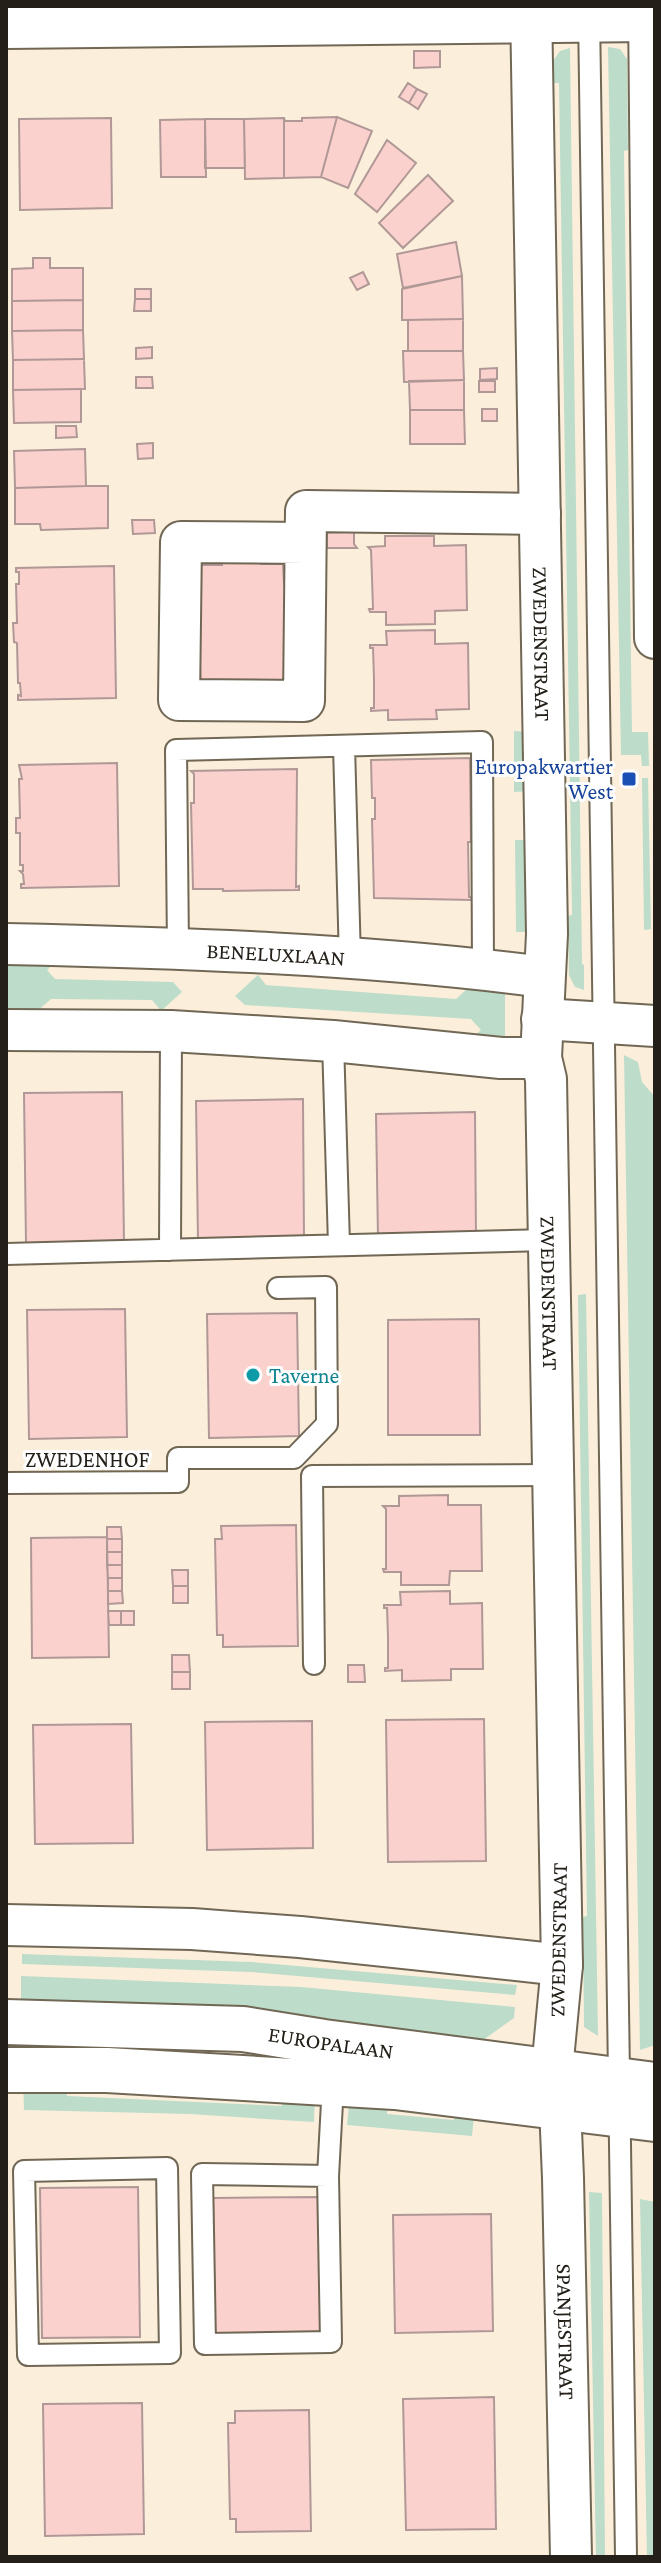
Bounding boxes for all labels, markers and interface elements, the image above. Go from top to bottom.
street label: ZWEDENSTRAAT [528,566,556,721]
place label: Europakwartier West [475,754,614,804]
marker: Europakwartier West [620,770,638,788]
street label: BENELUXLAAN [206,938,346,970]
street label: ZWEDENSTRAAT [536,1216,564,1371]
place label: Taverne [269,1363,339,1388]
marker: Taverne [244,1366,262,1384]
street label: ZWEDENHOF [25,1447,149,1472]
street label: ZWEDENSTRAAT [544,1863,572,2017]
street label: EUROPALAAN [267,2021,395,2063]
street label: SPANJESTRAAT [552,2263,580,2400]

